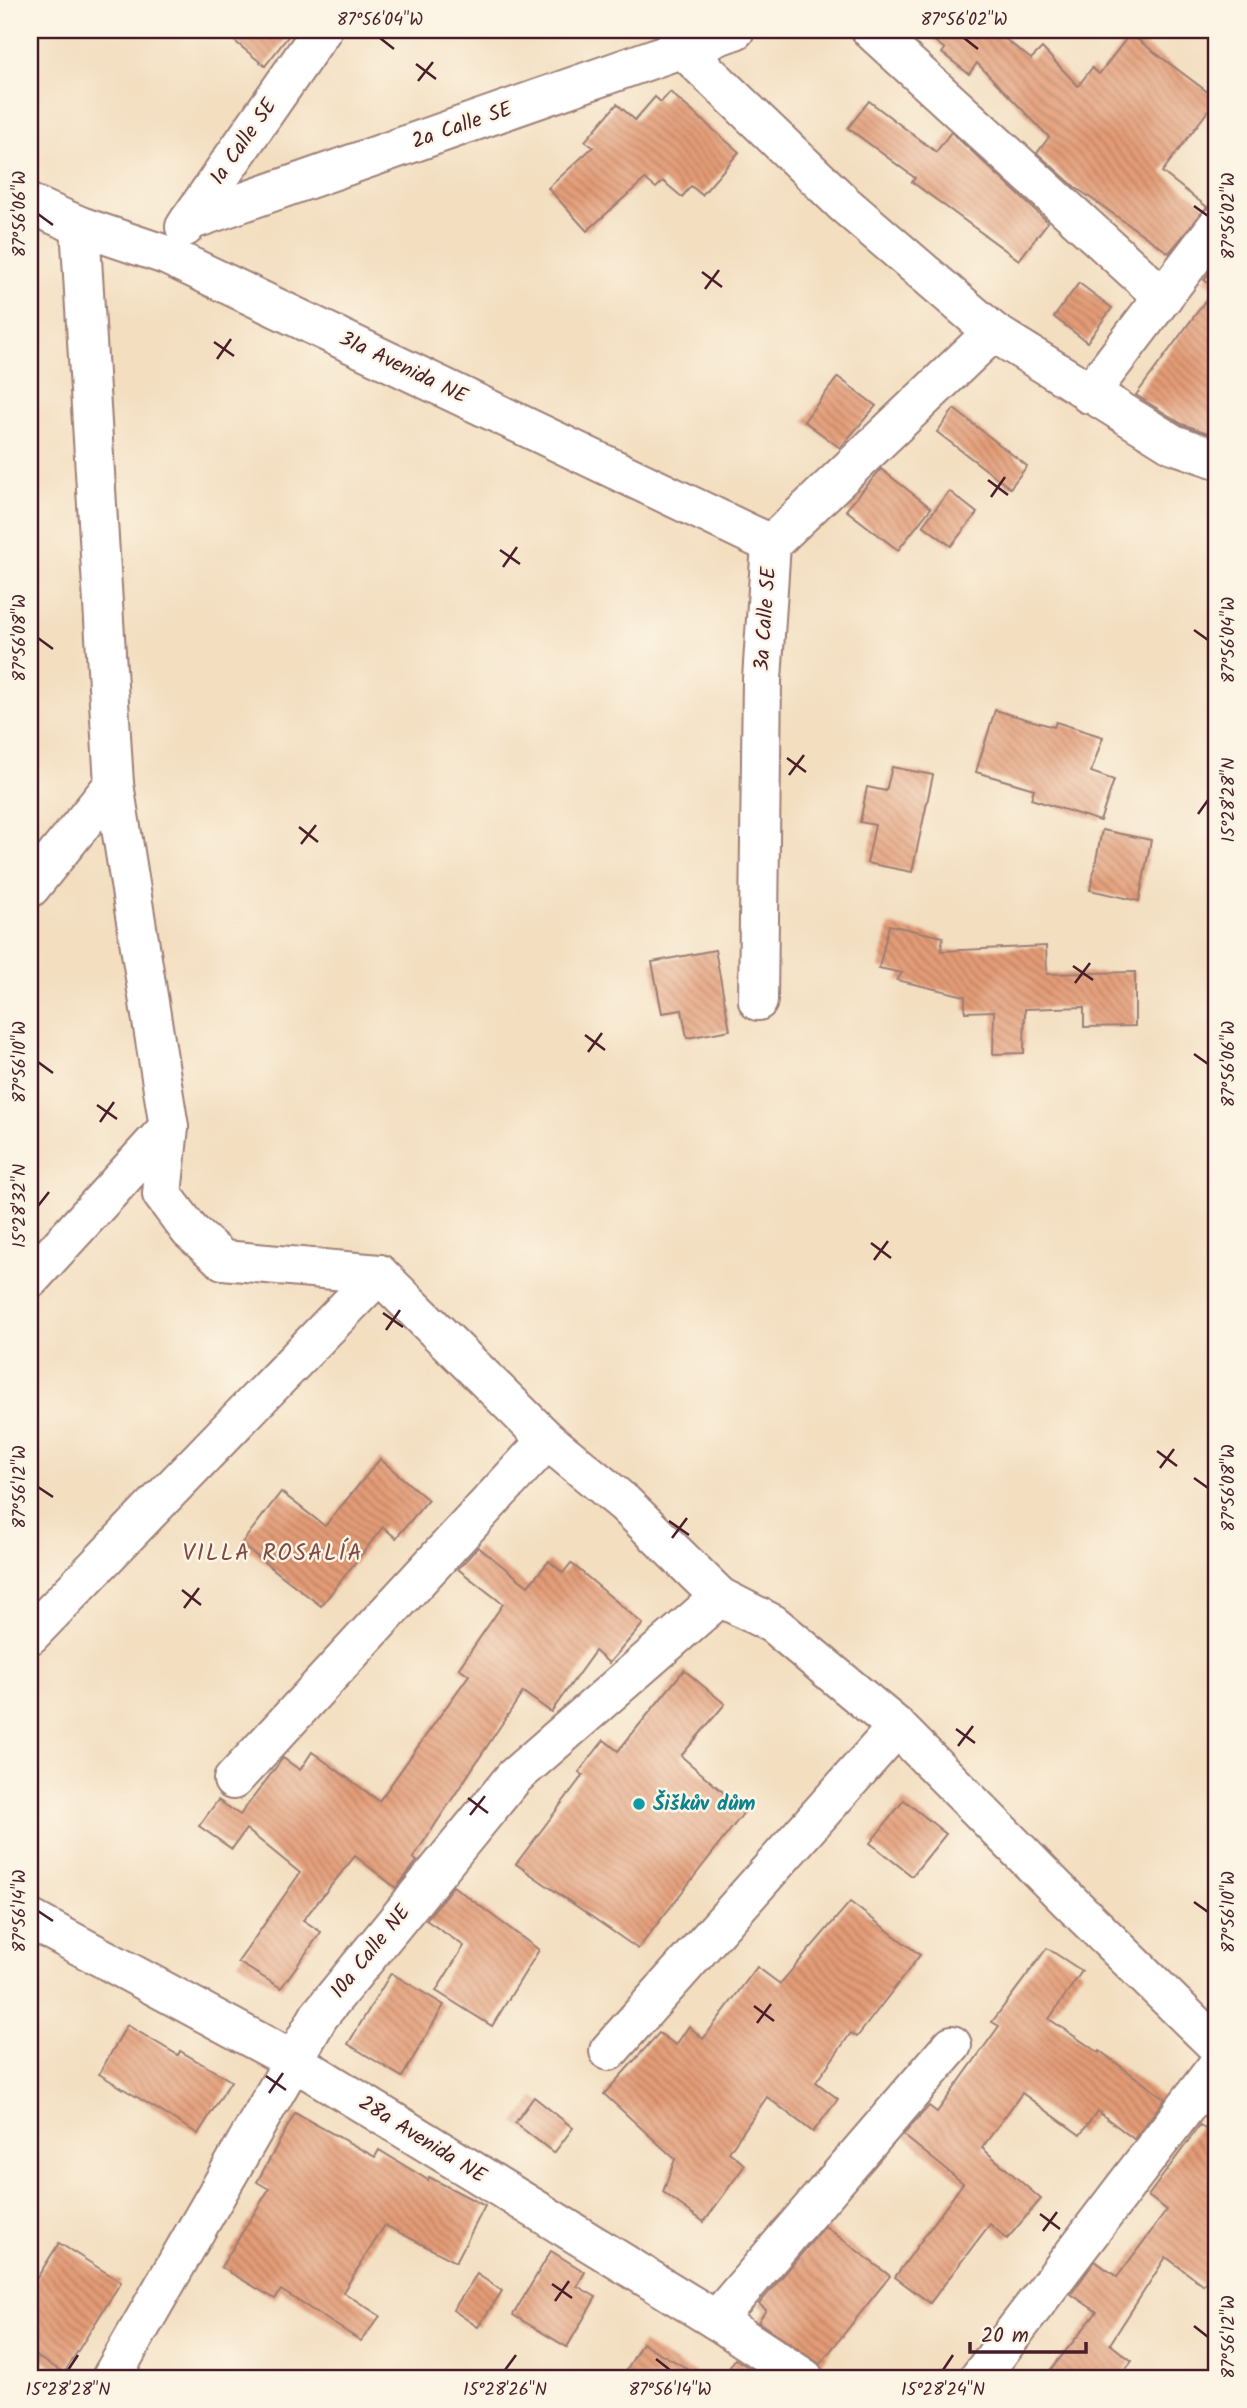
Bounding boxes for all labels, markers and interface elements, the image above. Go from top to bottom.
text: 87°56'04"W [337,6,423,35]
text: 87°56'02"W [920,6,1008,35]
street label: 1a Calle SE [202,91,286,192]
street label: 2a Calle SE [407,93,517,159]
text: 87°56'06"W [6,171,35,257]
text: 87°56'02"W [1215,172,1244,260]
street label: 31a Avenida NE [333,323,474,414]
street label: 3a Calle SE [746,565,786,672]
text: 87°56'08"W [6,594,35,682]
text: 87°56'04"W [1215,597,1244,683]
text: 15°28'28"N [1215,758,1244,842]
text: 87°56'10"W [6,1021,35,1103]
text: 87°56'06"W [1215,1021,1244,1107]
text: 15°28'32"N [6,1164,35,1248]
text: 87°56'08"W [1215,1444,1244,1532]
text: 87°56'12"W [6,1445,35,1529]
district label: VILLA ROSALÍA [182,1536,364,1572]
place label: Šiškův dům [653,1788,756,1821]
marker: Šiškův dům [631,1796,647,1812]
text: 87°56'14"W [6,1869,35,1953]
text: 87°56'10"W [1215,1871,1244,1953]
street label: 10a Calle NE [323,1897,420,2006]
street label: 28a Avenida NE [352,2087,493,2193]
text: 87°56'12"W [1215,2295,1244,2379]
scale bar [970,2310,1086,2354]
text: 20 m [981,2320,1029,2353]
text: 15°28'28"N [26,2376,110,2405]
text: 15°28'26"N [463,2376,547,2405]
text: 87°56'14"W [628,2376,712,2405]
text: 15°28'24"N [901,2376,985,2405]

